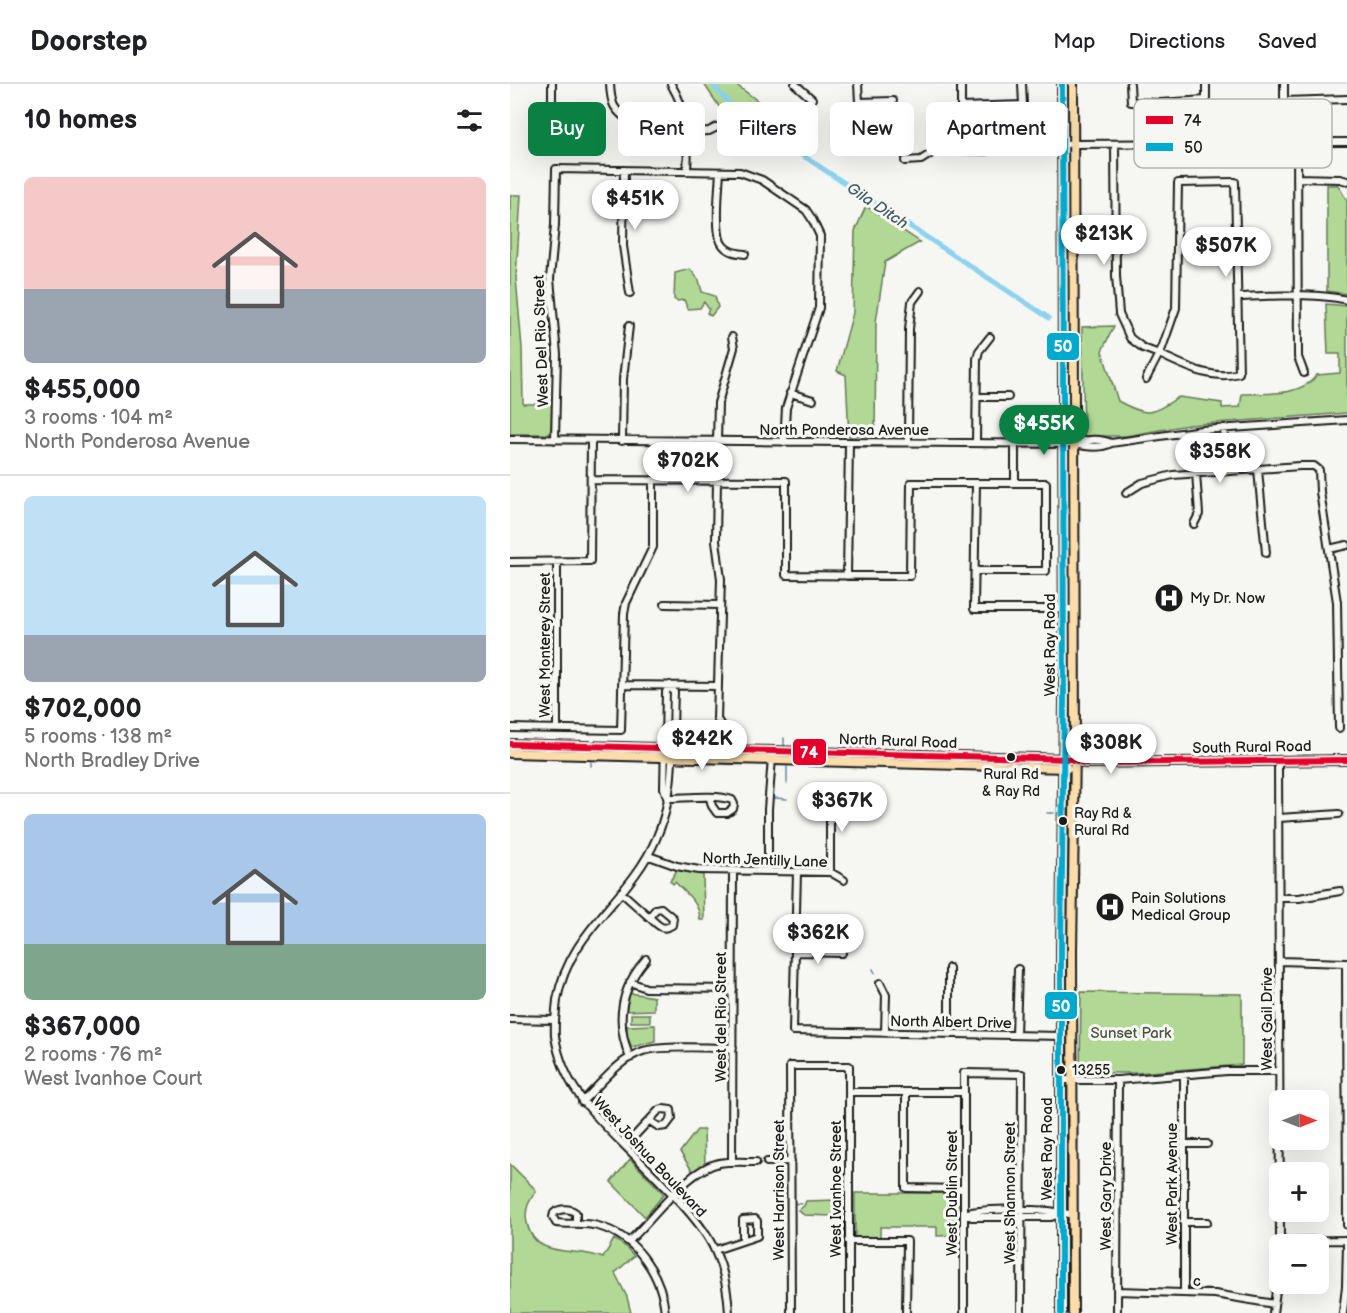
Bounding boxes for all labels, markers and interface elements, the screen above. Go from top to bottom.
text: Doorstep [30,25,147,58]
text: Map [1053,29,1096,54]
text: Directions [1129,29,1225,54]
text: Saved [1258,29,1317,54]
legend [1134,99,1332,168]
chip: Buy [528,102,606,156]
chip: Rent [618,102,705,156]
chip: Filters [717,102,818,156]
chip: New [830,102,914,156]
chip: Apartment [926,102,1067,156]
icon: filters [453,104,486,137]
text: 10 homes [24,105,137,136]
text: 74 [1184,112,1202,131]
text: 50 [1184,139,1203,158]
water label: Gila Ditch [843,179,911,234]
pin: $451K [593,180,677,231]
text: $451K [606,187,664,211]
pin: $213K [1062,215,1146,266]
icon: home [201,216,309,324]
text: $213K [1075,222,1133,246]
pin: $507K [1184,227,1268,278]
text: $507K [1195,234,1257,258]
street label: West Del Rio Street [530,274,553,408]
line badge: 50 [1046,332,1080,361]
text: 50 [1053,338,1073,357]
text: $455,000 [24,375,141,406]
pin: $455K [1002,405,1086,456]
text: 3 rooms · 104 m² [24,406,173,430]
text: $455K [1013,412,1075,436]
street label: North Ponderosa Avenue [759,421,929,440]
text: North Ponderosa Avenue [24,430,250,454]
pin: $358K [1178,433,1262,484]
text: $358K [1189,440,1251,464]
pin: $702K [646,442,730,493]
text: $702K [657,449,719,473]
icon: home [201,535,309,643]
street label: West Monterey Street [536,572,555,718]
hospital icon: My Dr. Now [1153,582,1185,614]
place label: My Dr. Now [1190,589,1265,608]
street label: West Ray Road [1041,593,1060,697]
text: $702,000 [24,694,142,725]
pin: $242K [660,720,744,771]
pin: $308K [1069,724,1153,775]
text: 5 rooms · 138 m² [24,725,172,749]
text: $242K [671,727,733,751]
street label: North Rural Road [838,730,958,753]
text: $308K [1080,731,1142,755]
street label: South Rural Road [1192,737,1312,758]
line badge: 74 [792,738,827,766]
text: 74 [800,744,819,763]
text: North Bradley Drive [24,749,200,773]
marker: Rural Rd & Ray Rd [1005,751,1017,763]
place label: Rural Rd & Ray Rd [982,766,1040,800]
pin: $367K [800,782,884,833]
text: $367K [811,789,873,813]
place label: Ray Rd & Rural Rd [1074,805,1132,839]
marker: Ray Rd & Rural Rd [1057,815,1069,827]
street label: North Jentilly Lane [702,849,828,872]
icon: home [201,853,309,961]
place label: Pain Solutions Medical Group [1131,889,1231,925]
hospital icon: Pain Solutions Medical Group [1094,891,1126,923]
pin: $362K [776,914,860,965]
text: $362K [787,921,849,945]
street label: West del Rio Street [712,951,731,1082]
street label: West Gail Drive [1258,967,1277,1071]
line badge: 50 [1044,991,1078,1020]
text: 50 [1051,998,1071,1017]
text: $367,000 [24,1012,141,1043]
street label: North Albert Drive [890,1012,1012,1033]
park label: Sunset Park [1091,1024,1172,1043]
text: 2 rooms · 76 m² [24,1043,162,1067]
place label: 13255 [1072,1062,1110,1079]
marker: 13255 [1055,1064,1067,1076]
text: West Ivanhoe Court [24,1067,202,1091]
north arrow [1269,1090,1329,1150]
map controls [1269,1090,1329,1294]
street label: West Joshua Boulevard [589,1093,710,1222]
street label: West Ray Road [1038,1097,1057,1201]
street label: West Harrison Street [770,1119,789,1260]
street label: West Ivanhoe Street [827,1120,846,1258]
street label: West Shannon Street [1001,1122,1020,1264]
street label: West Park Avenue [1163,1123,1182,1245]
street label: West Dublin Street [943,1130,962,1256]
street label: West Gary Drive [1097,1141,1116,1250]
button: + [1269,1162,1329,1222]
button: − [1269,1234,1329,1294]
street label: c [1193,1272,1201,1291]

